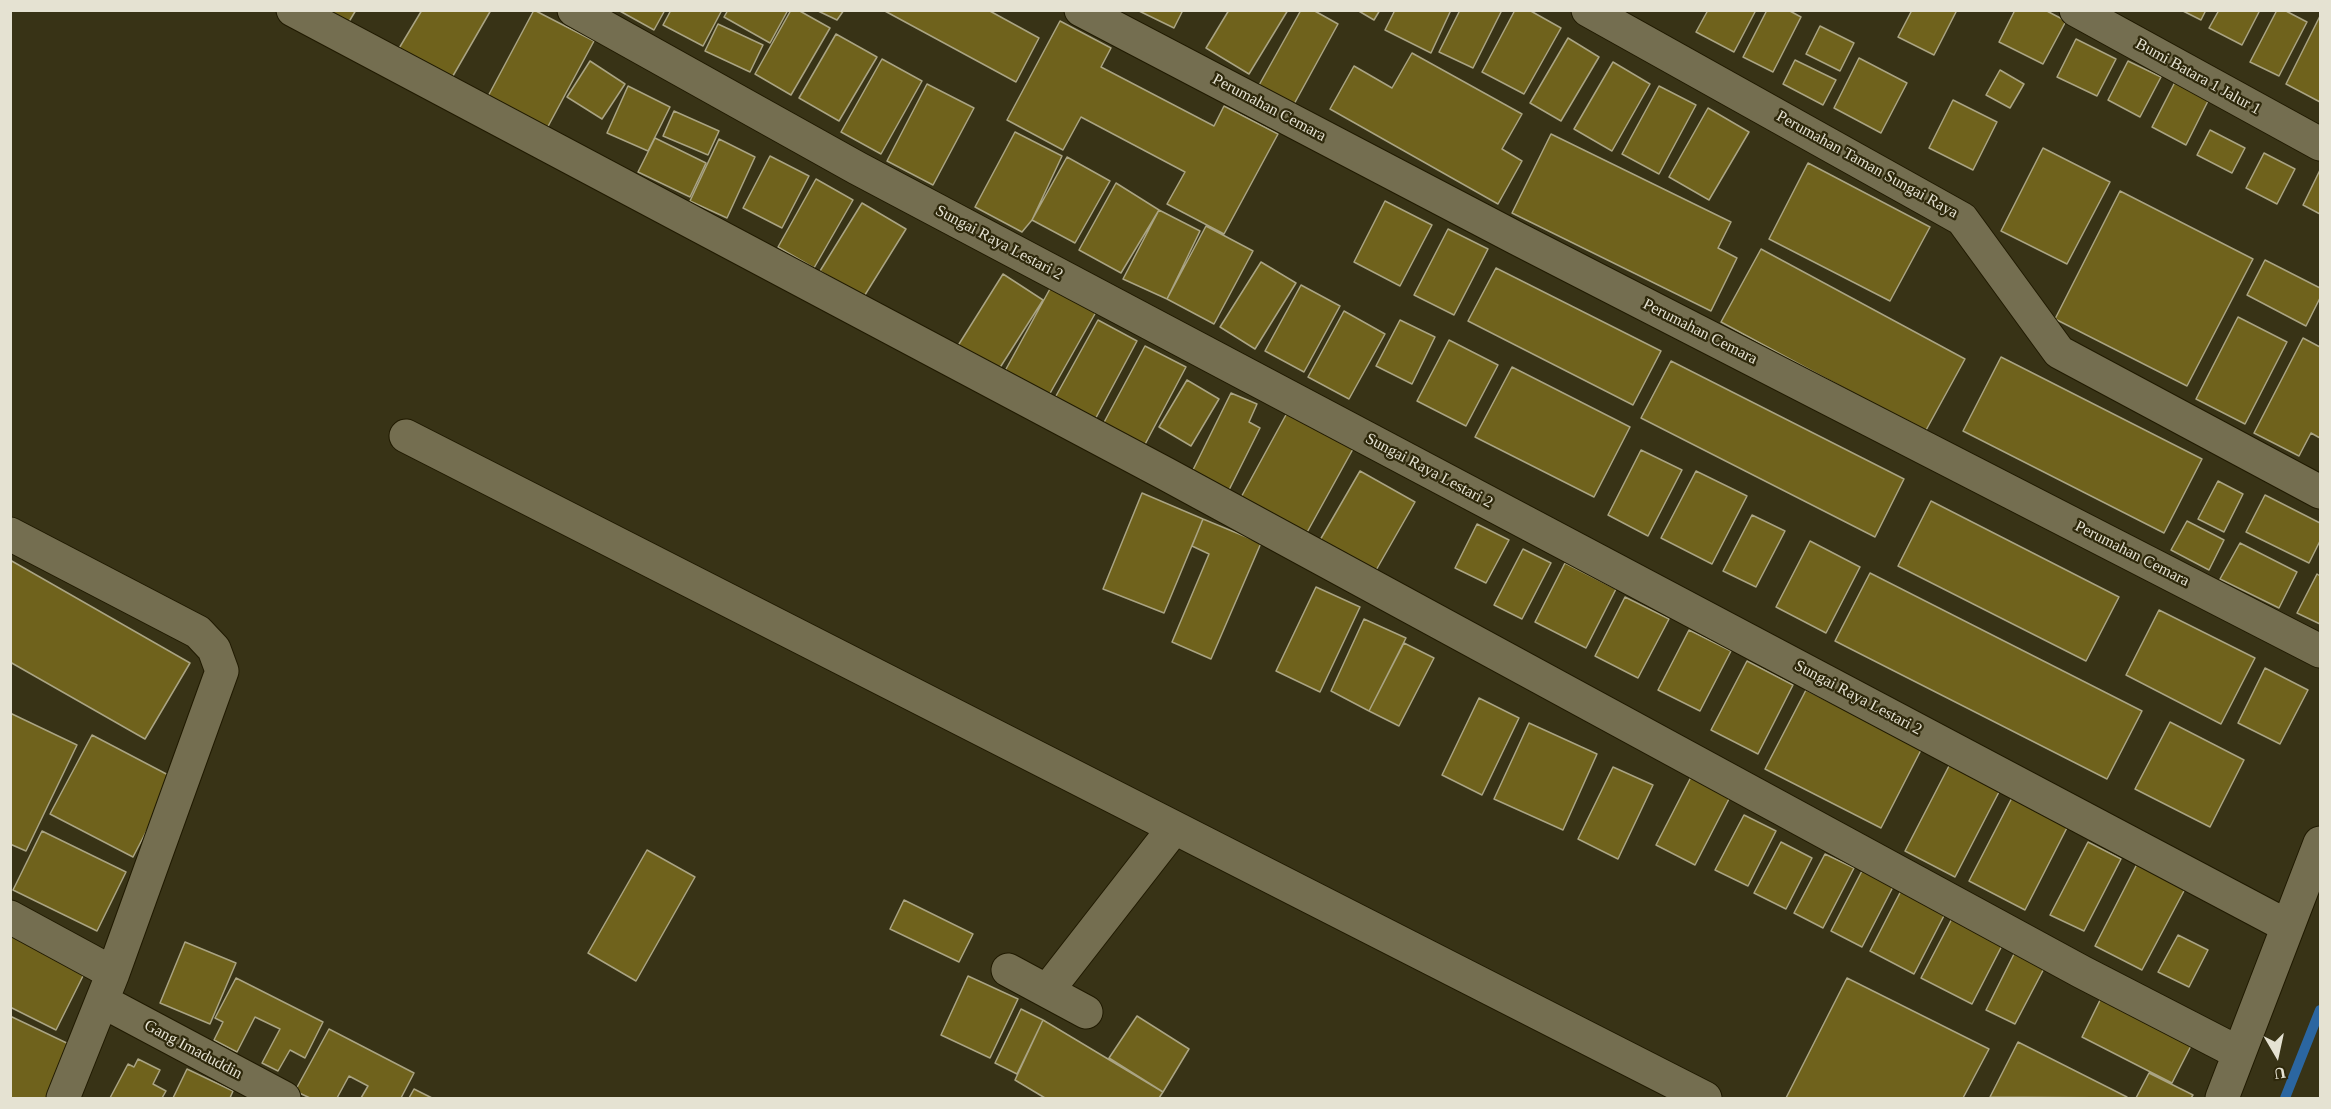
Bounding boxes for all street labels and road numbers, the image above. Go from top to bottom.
street label: Bumi Batara 1 Jalur 1 [2132,35,2264,119]
street label: Perumahan Cemara [1209,70,1329,146]
street label: Perumahan Taman Sungai Raya [1773,107,1961,223]
street label: Sungai Raya Lestari 2 [932,201,1066,285]
street label: Perumahan Cemara [1640,295,1760,369]
street label: Sungai Raya Lestari 2 [1362,429,1496,513]
street label: Perumahan Cemara [2072,517,2192,591]
street label: Sungai Raya Lestari 2 [1791,656,1925,740]
street label: Gang Imaduddin [141,1016,245,1084]

